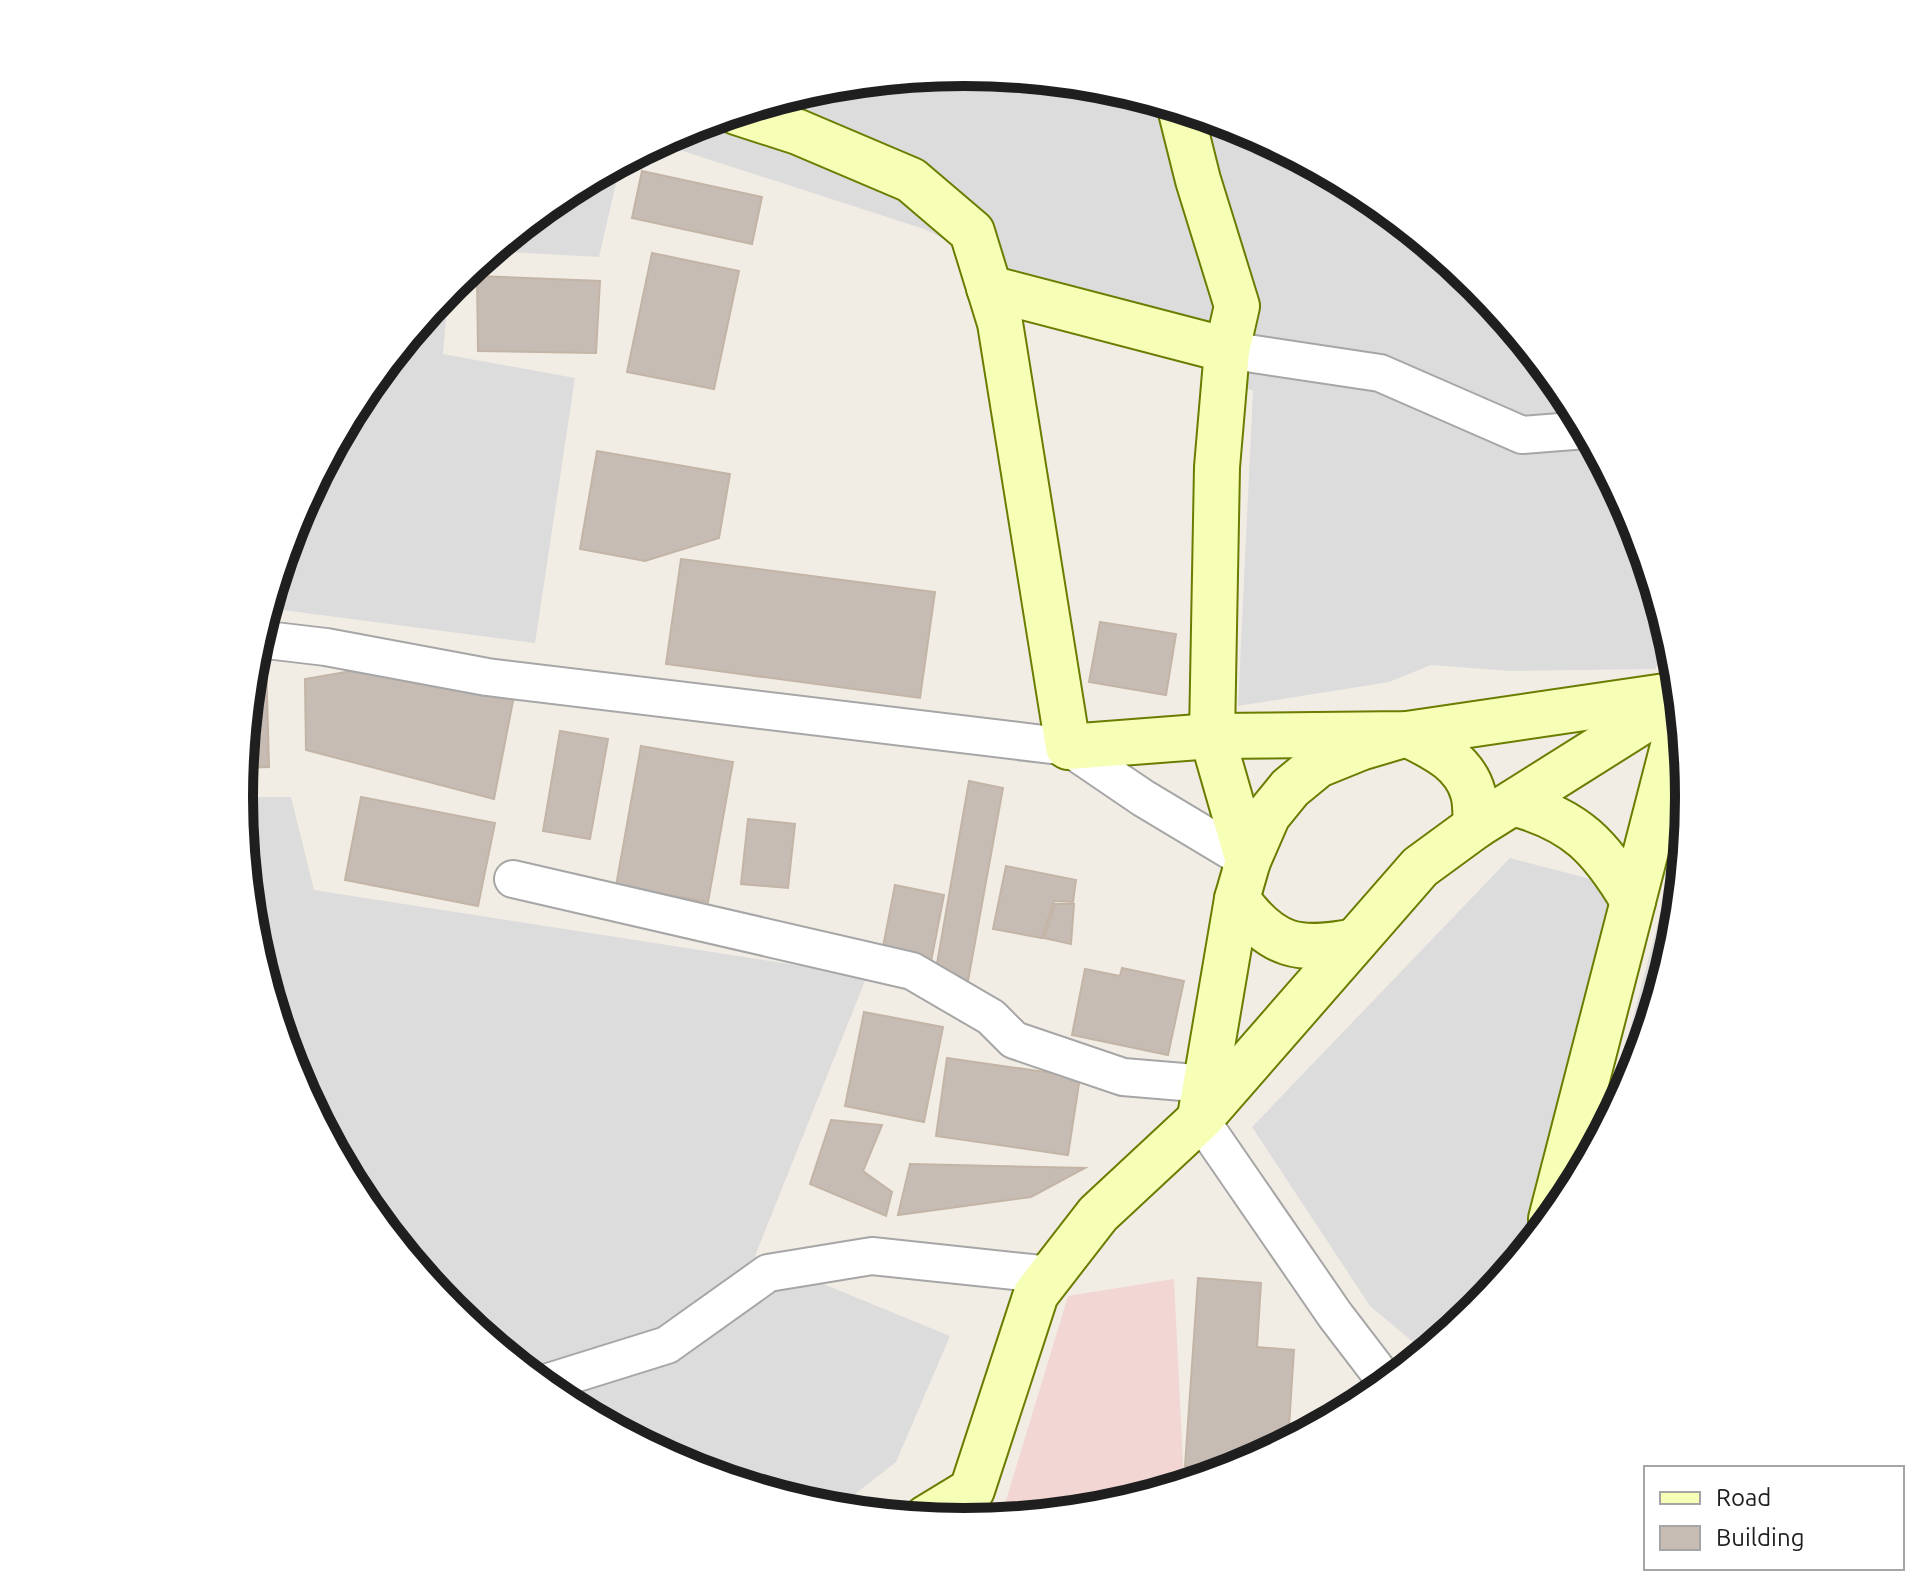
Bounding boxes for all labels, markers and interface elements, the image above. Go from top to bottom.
legend [1644,1466,1904,1570]
text: Road [1716,1484,1771,1511]
text: Building [1716,1524,1804,1551]

